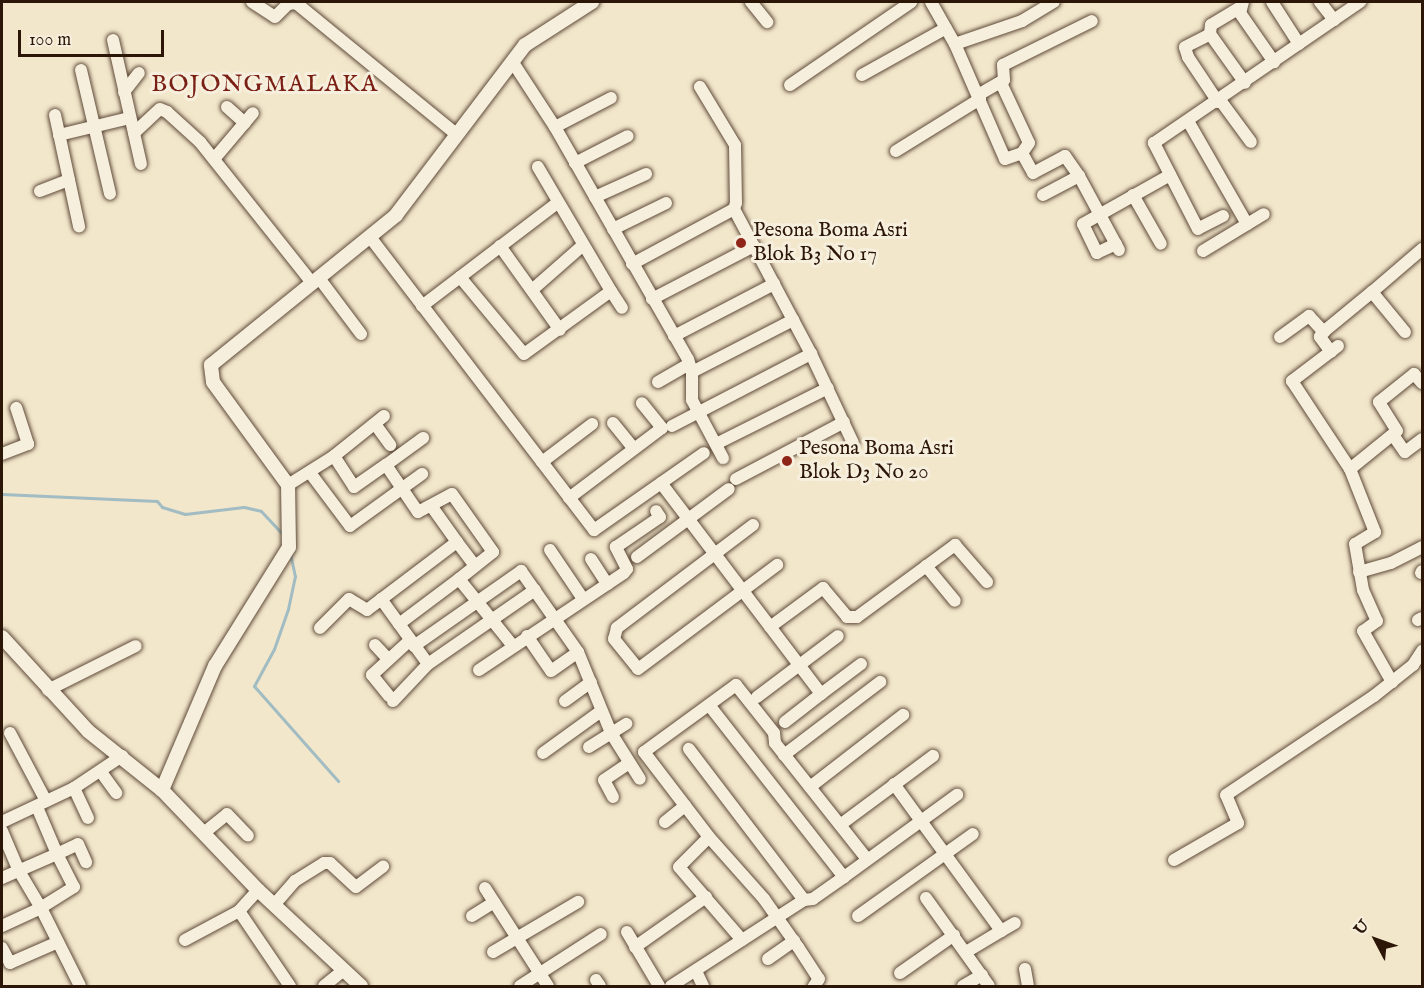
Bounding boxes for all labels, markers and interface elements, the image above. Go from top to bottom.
scale bar [21,18,166,56]
text: 100 m [29,29,71,52]
district label: BOJONGMALAKA [151,71,379,99]
place label: Pesona Boma Asri Blok B3 No 17 [753,218,908,268]
marker: Pesona Boma Asri Blok B3 No 17 [734,236,748,250]
place label: Pesona Boma Asri Blok D3 No 20 [799,436,954,486]
marker: Pesona Boma Asri Blok D3 No 20 [780,454,794,468]
north arrow [1346,910,1406,970]
text: U [1350,917,1374,940]

